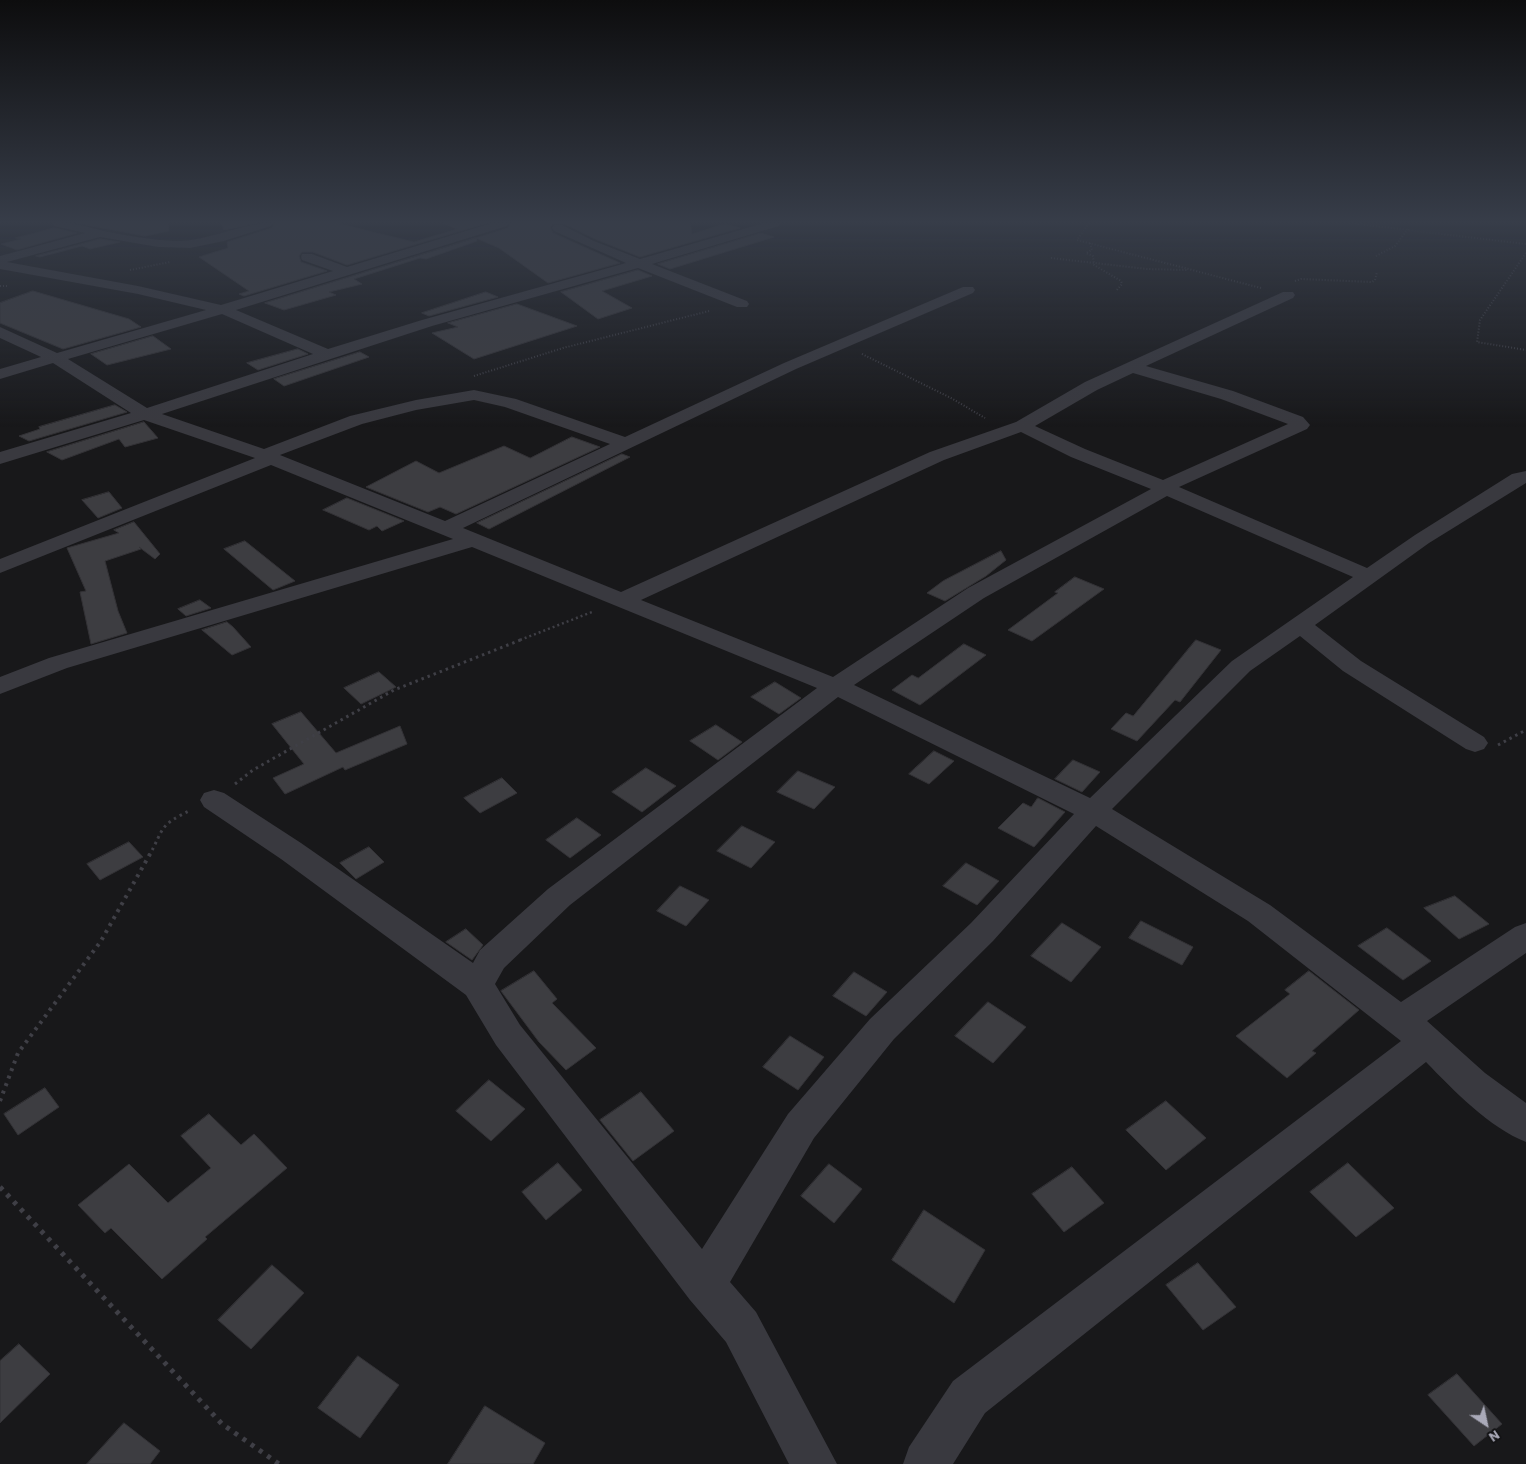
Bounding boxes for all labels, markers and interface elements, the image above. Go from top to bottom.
north arrow [1461,1399,1511,1449]
text: N [1486,1427,1503,1447]

